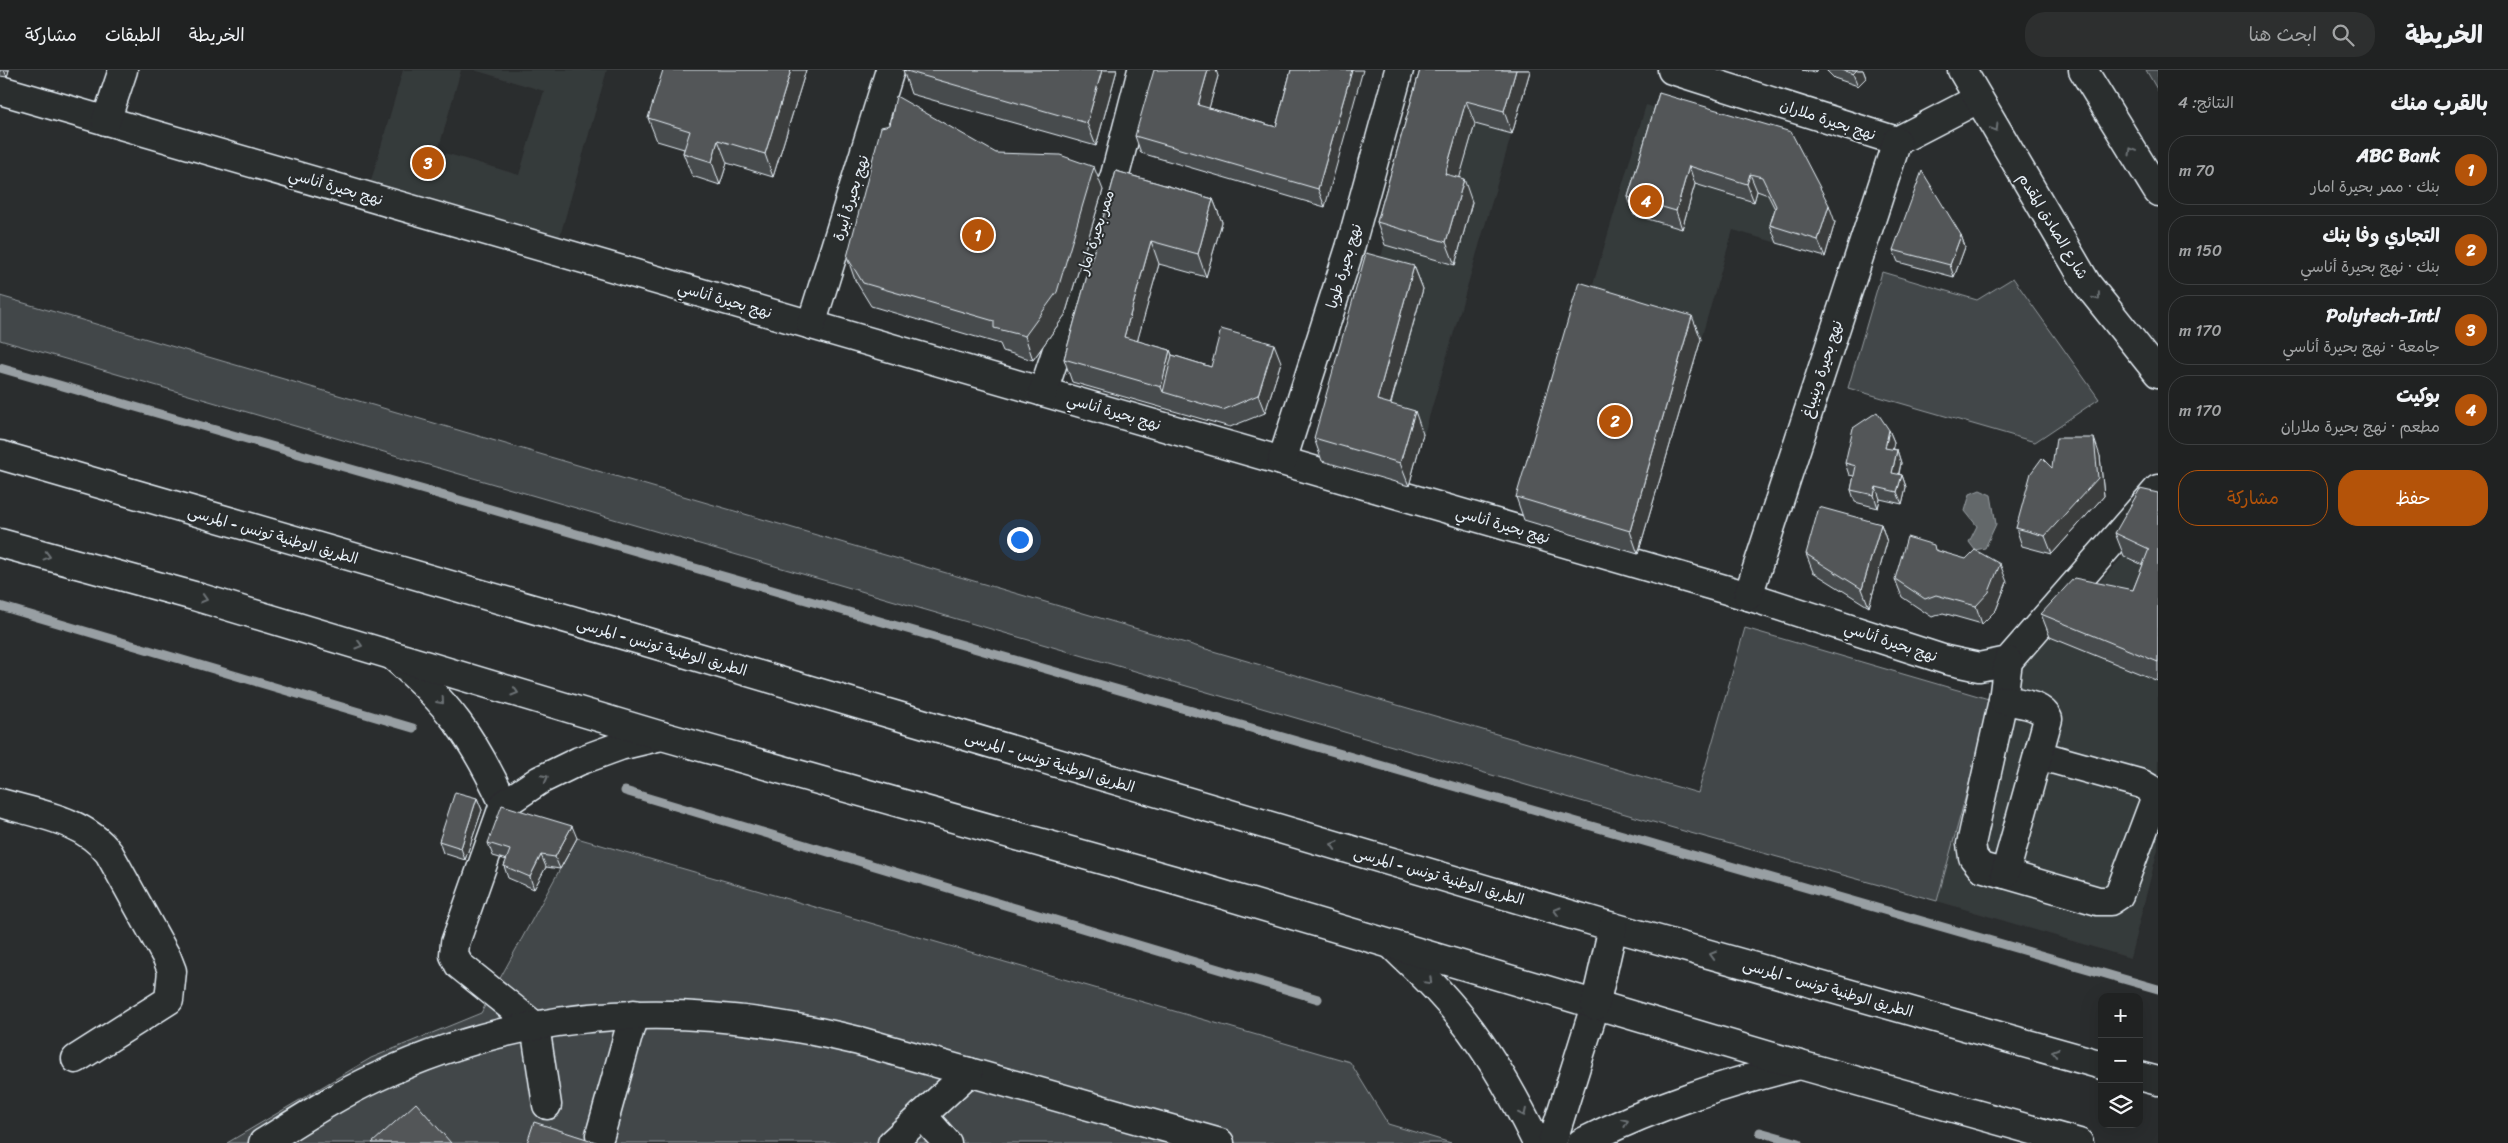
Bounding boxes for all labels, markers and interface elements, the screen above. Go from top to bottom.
search box [2025,12,2375,57]
text: الخريطة [2405,14,2483,56]
text: ابحث هنا [2248,18,2317,51]
text: مشاركة [25,19,77,51]
text: الطبقات [105,19,161,51]
text: الخريطة [189,19,245,51]
icon: search [2329,21,2357,49]
text: بالقرب منك [2390,84,2488,122]
text: النتائج: 4 [2178,88,2234,117]
street label: نهج بحيرة ملاران [1777,92,1879,148]
one-way arrow [1988,122,1998,131]
text: ABC Bank [2357,139,2440,172]
pin: 3 [412,144,444,182]
one-way arrow [2128,148,2138,157]
street label: نهج بحيرة أبيرة [826,152,876,244]
text: 70 m [2179,156,2215,185]
text: 1 [2468,156,2474,185]
street label: نهج بحيرة أناسي [286,161,386,213]
street label: شارع الصادق المقدم [2011,168,2095,284]
text: بنك · ممر بحيرة امار [2311,172,2440,201]
pin: 4 [1630,182,1662,220]
street label: ممر بحيرة امار [1070,187,1122,278]
pin: 1 [962,216,994,254]
text: التجاري وفا بنك [2322,219,2440,252]
street label: نهج بحيرة طوبا [1319,220,1369,312]
text: 150 m [2179,236,2222,265]
text: 2 [2466,236,2476,265]
text: بنك · نهج بحيرة أناسي [2300,252,2440,281]
street label: نهج بحيرة أناسي [675,274,775,326]
one-way arrow [2091,291,2099,300]
text: Polytech-Intl [2326,299,2440,332]
text: 170 m [2179,316,2222,345]
text: 3 [2467,316,2475,345]
street label: نهج بحيرة وينيباغ [1794,317,1850,421]
text: جامعة · نهج بحيرة أناسي [2283,332,2440,361]
text: بوكيت [2396,379,2440,412]
street label: نهج بحيرة أناسي [1064,386,1164,438]
text: 170 m [2179,396,2222,425]
text: 4 [2466,396,2476,425]
pin: 2 [1599,402,1631,440]
text: مطعم · نهج بحيرة ملاران [2281,412,2440,441]
button: مشاركة [2178,470,2328,526]
button: حفظ [2338,470,2488,526]
street label: الطريق الوطنية تونس - المرسى [185,498,361,572]
street label: نهج بحيرة أناسي [1453,499,1553,551]
your location [1007,527,1033,553]
one-way arrow [42,550,51,560]
one-way arrow [199,593,207,603]
street label: الطريق الوطنية تونس - المرسى [574,610,750,684]
street label: نهج بحيرة أناسي [1841,615,1941,669]
one-way arrow [355,640,363,650]
one-way arrow [511,686,519,696]
one-way arrow [435,695,444,704]
street label: الطريق الوطنية تونس - المرسى [962,724,1138,800]
one-way arrow [540,774,549,784]
street label: الطريق الوطنية تونس - المرسى [1351,839,1527,913]
one-way arrow [1330,841,1338,851]
one-way arrow [1553,906,1562,916]
one-way arrow [1710,951,1718,961]
street label: الطريق الوطنية تونس - المرسى [1740,951,1916,1025]
one-way arrow [1423,975,1432,984]
map controls [2098,993,2143,1128]
button: + [2098,993,2143,1038]
button: − [2098,1038,2143,1083]
one-way arrow [2050,1047,2059,1058]
button: layers [2098,1083,2143,1128]
one-way arrow [1517,1108,1527,1117]
one-way arrow [1620,1117,1629,1128]

